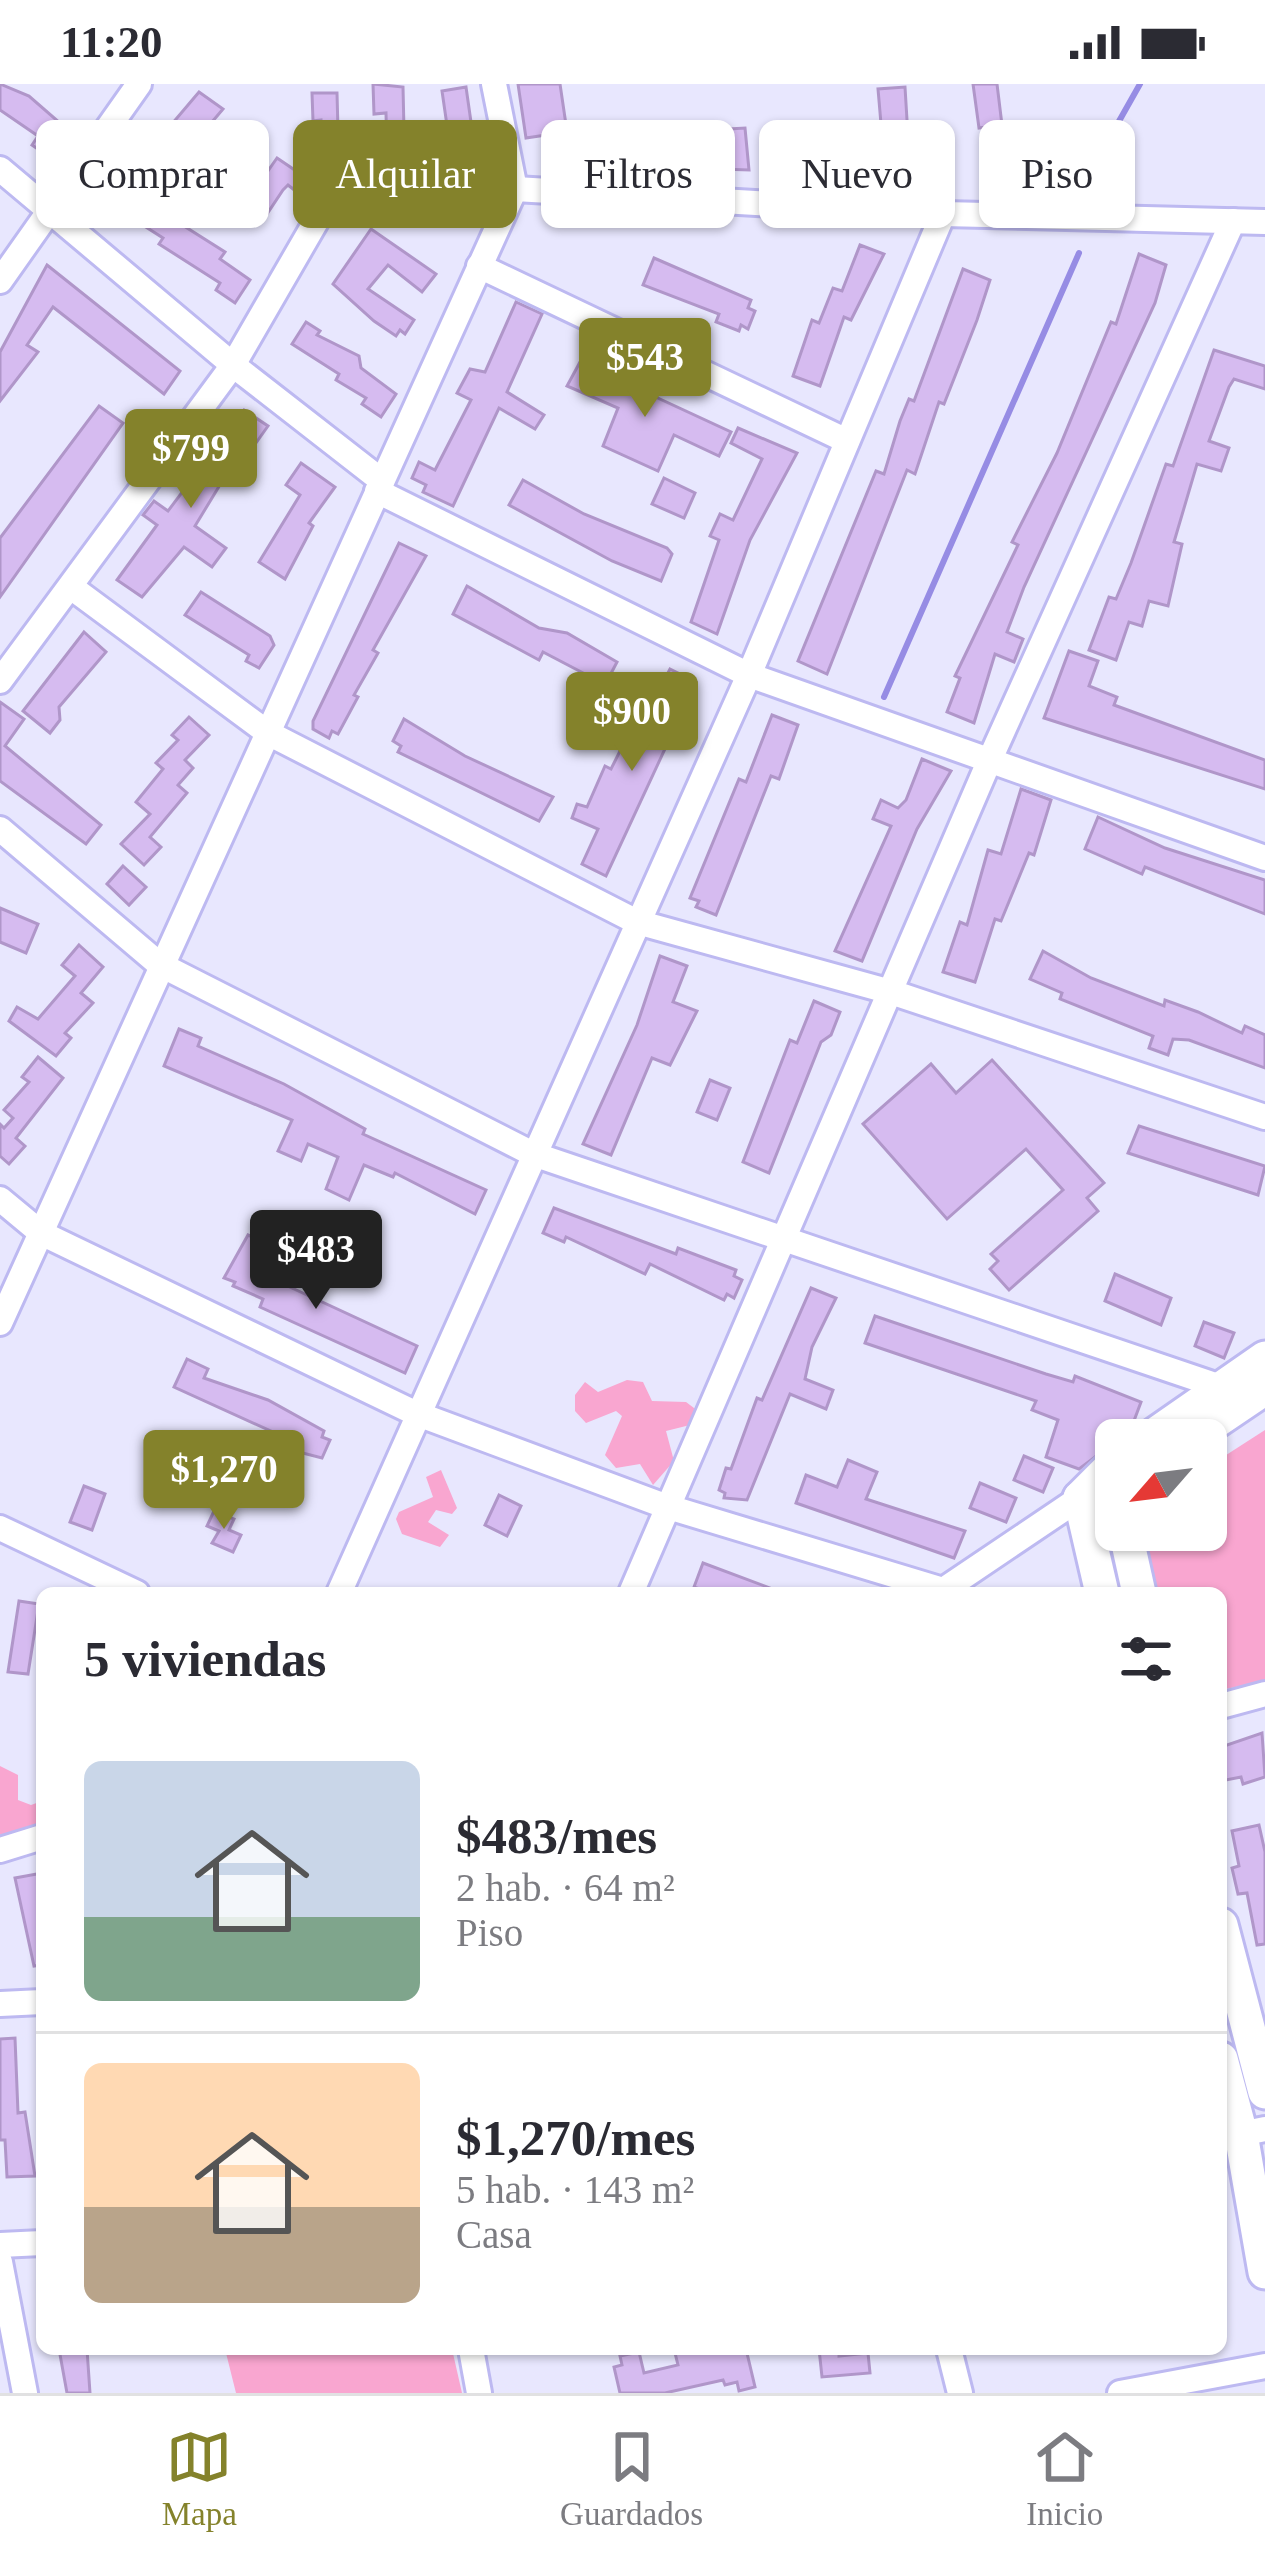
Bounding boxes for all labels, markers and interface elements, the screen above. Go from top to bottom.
text: 11:20 [60,17,163,67]
chip: Comprar [36,120,269,228]
chip: Alquilar [293,120,517,228]
chip: Filtros [541,120,735,228]
chip: Nuevo [759,120,955,228]
chip: Piso [979,120,1135,228]
pin: $543 [574,318,716,420]
text: $543 [606,335,684,378]
pin: $799 [120,409,262,511]
text: $799 [152,426,230,469]
pin: $900 [561,672,703,774]
text: $900 [593,689,671,732]
pin: $483 [245,1210,387,1312]
text: $483 [277,1227,355,1270]
north arrow [1095,1419,1227,1551]
map controls [1095,1419,1227,1551]
pin: $1,270 [126,1430,322,1532]
text: $1,270 [170,1447,278,1490]
icon: filters [1113,1626,1179,1692]
text: 5 viviendas [84,1631,326,1687]
text: $483/mes [456,1808,657,1864]
icon: home [180,1809,324,1953]
text: 2 hab. · 64 m² [456,1866,675,1909]
text: Piso [456,1911,523,1954]
text: $1,270/mes [456,2110,695,2166]
icon: home [180,2111,324,2255]
text: 5 hab. · 143 m² [456,2168,694,2211]
text: Casa [456,2213,532,2256]
tab: Mapa [162,2424,237,2533]
tab: Guardados [560,2424,703,2533]
tab: Inicio [1026,2424,1103,2533]

